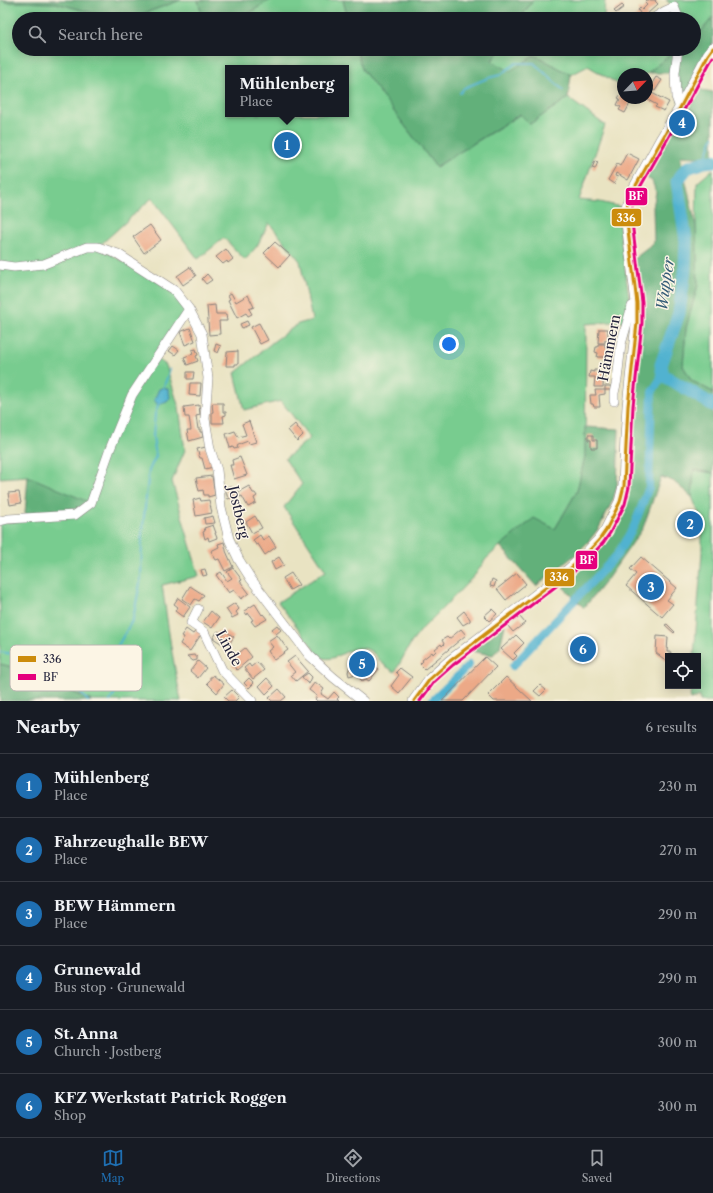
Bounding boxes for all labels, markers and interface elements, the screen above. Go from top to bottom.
search box [12,12,701,56]
icon: search [26,23,48,45]
text: Search here [58,25,143,44]
popup [225,65,349,117]
north arrow [617,68,653,104]
text: Mühlenberg [239,74,335,93]
text: Place [239,93,273,109]
pin: 4 [669,108,695,138]
pin: 1 [274,130,300,160]
line badge: BF [625,187,648,206]
text: BF [628,189,644,203]
line badge: 336 [611,208,642,227]
text: 336 [616,211,636,225]
water label: Wupper [652,255,678,312]
street label: Hämmern [594,313,624,383]
your location [439,334,459,354]
street label: Jostberg [224,482,254,541]
pin: 2 [677,509,703,539]
line badge: BF [575,550,598,570]
text: BF [579,553,595,567]
line badge: 336 [544,568,575,587]
text: 336 [549,570,569,584]
pin: 3 [638,572,664,602]
street label: Linde [212,627,246,669]
pin: 6 [570,634,596,664]
legend [10,645,142,691]
pin: 5 [349,649,375,679]
text: 336 [43,652,62,666]
map controls [665,653,701,689]
button: locate [665,653,701,689]
text: BF [43,670,58,684]
text: Nearby [16,717,80,737]
text: 6 results [646,719,697,735]
text: Mühlenberg [54,768,149,787]
text: 1 [26,778,32,794]
text: 230 m [659,778,697,794]
text: Place [54,787,87,803]
text: Fahrzeughalle BEW [54,832,208,851]
text: 2 [25,842,33,858]
text: 270 m [659,842,697,858]
text: Place [54,851,87,867]
text: BEW Hämmern [54,896,176,915]
text: 3 [25,906,33,922]
text: 290 m [658,906,697,922]
text: Place [54,915,87,931]
text: Grunewald [54,960,141,979]
text: 4 [25,970,33,986]
text: 290 m [658,970,697,986]
text: Bus stop · Grunewald [54,979,185,995]
text: St. Anna [54,1024,118,1043]
text: 5 [25,1034,33,1050]
text: 300 m [658,1034,697,1050]
text: Church · Jostberg [54,1043,161,1059]
text: KFZ Werkstatt Patrick Roggen [54,1088,287,1107]
text: 6 [25,1098,33,1114]
text: 300 m [658,1098,697,1114]
text: Shop [54,1107,86,1123]
tab: Map [101,1147,124,1185]
tab: Directions [326,1147,380,1185]
tab: Saved [582,1147,612,1185]

